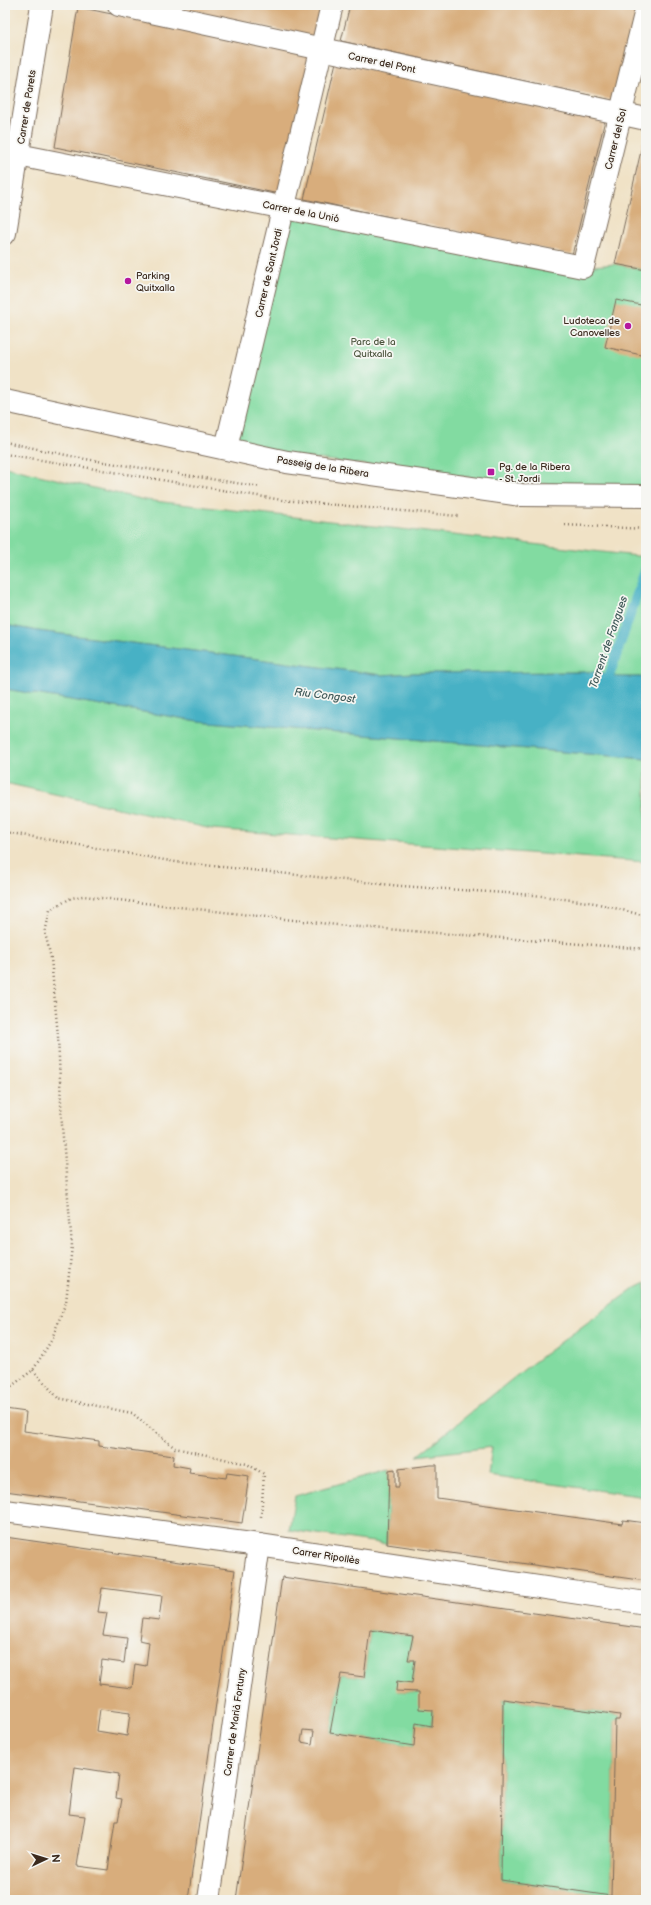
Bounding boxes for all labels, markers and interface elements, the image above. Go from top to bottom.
street label: Carrer del Pont [347,50,417,76]
street label: Carrer de Parets [15,69,39,145]
street label: Carrer del Sol [603,108,629,171]
street label: Carrer de la Unió [261,199,340,225]
street label: Carrer de Sant Jordi [253,228,285,319]
place label: Parking Quitxalla [136,270,175,294]
marker: Parking Quitxalla [123,276,133,286]
place label: Ludoteca de Canovelles [563,315,620,339]
marker: Ludoteca de Canovelles [623,321,633,331]
park label: Parc de la Quitxalla [350,336,396,360]
street label: Passeig de la Ribera [276,454,370,480]
place label: Pg. de la Ribera - St. Jordi [499,461,571,485]
marker: Pg. de la Ribera - St. Jordi [486,467,496,477]
water label: Torrent de Fangues [587,594,631,690]
water label: Riu Congost [294,685,357,706]
street label: Carrer Ripollès [291,1545,361,1567]
street label: Carrer de Marià Fortuny [221,1667,249,1777]
north arrow [26,1839,66,1879]
text: N [49,1854,62,1863]

